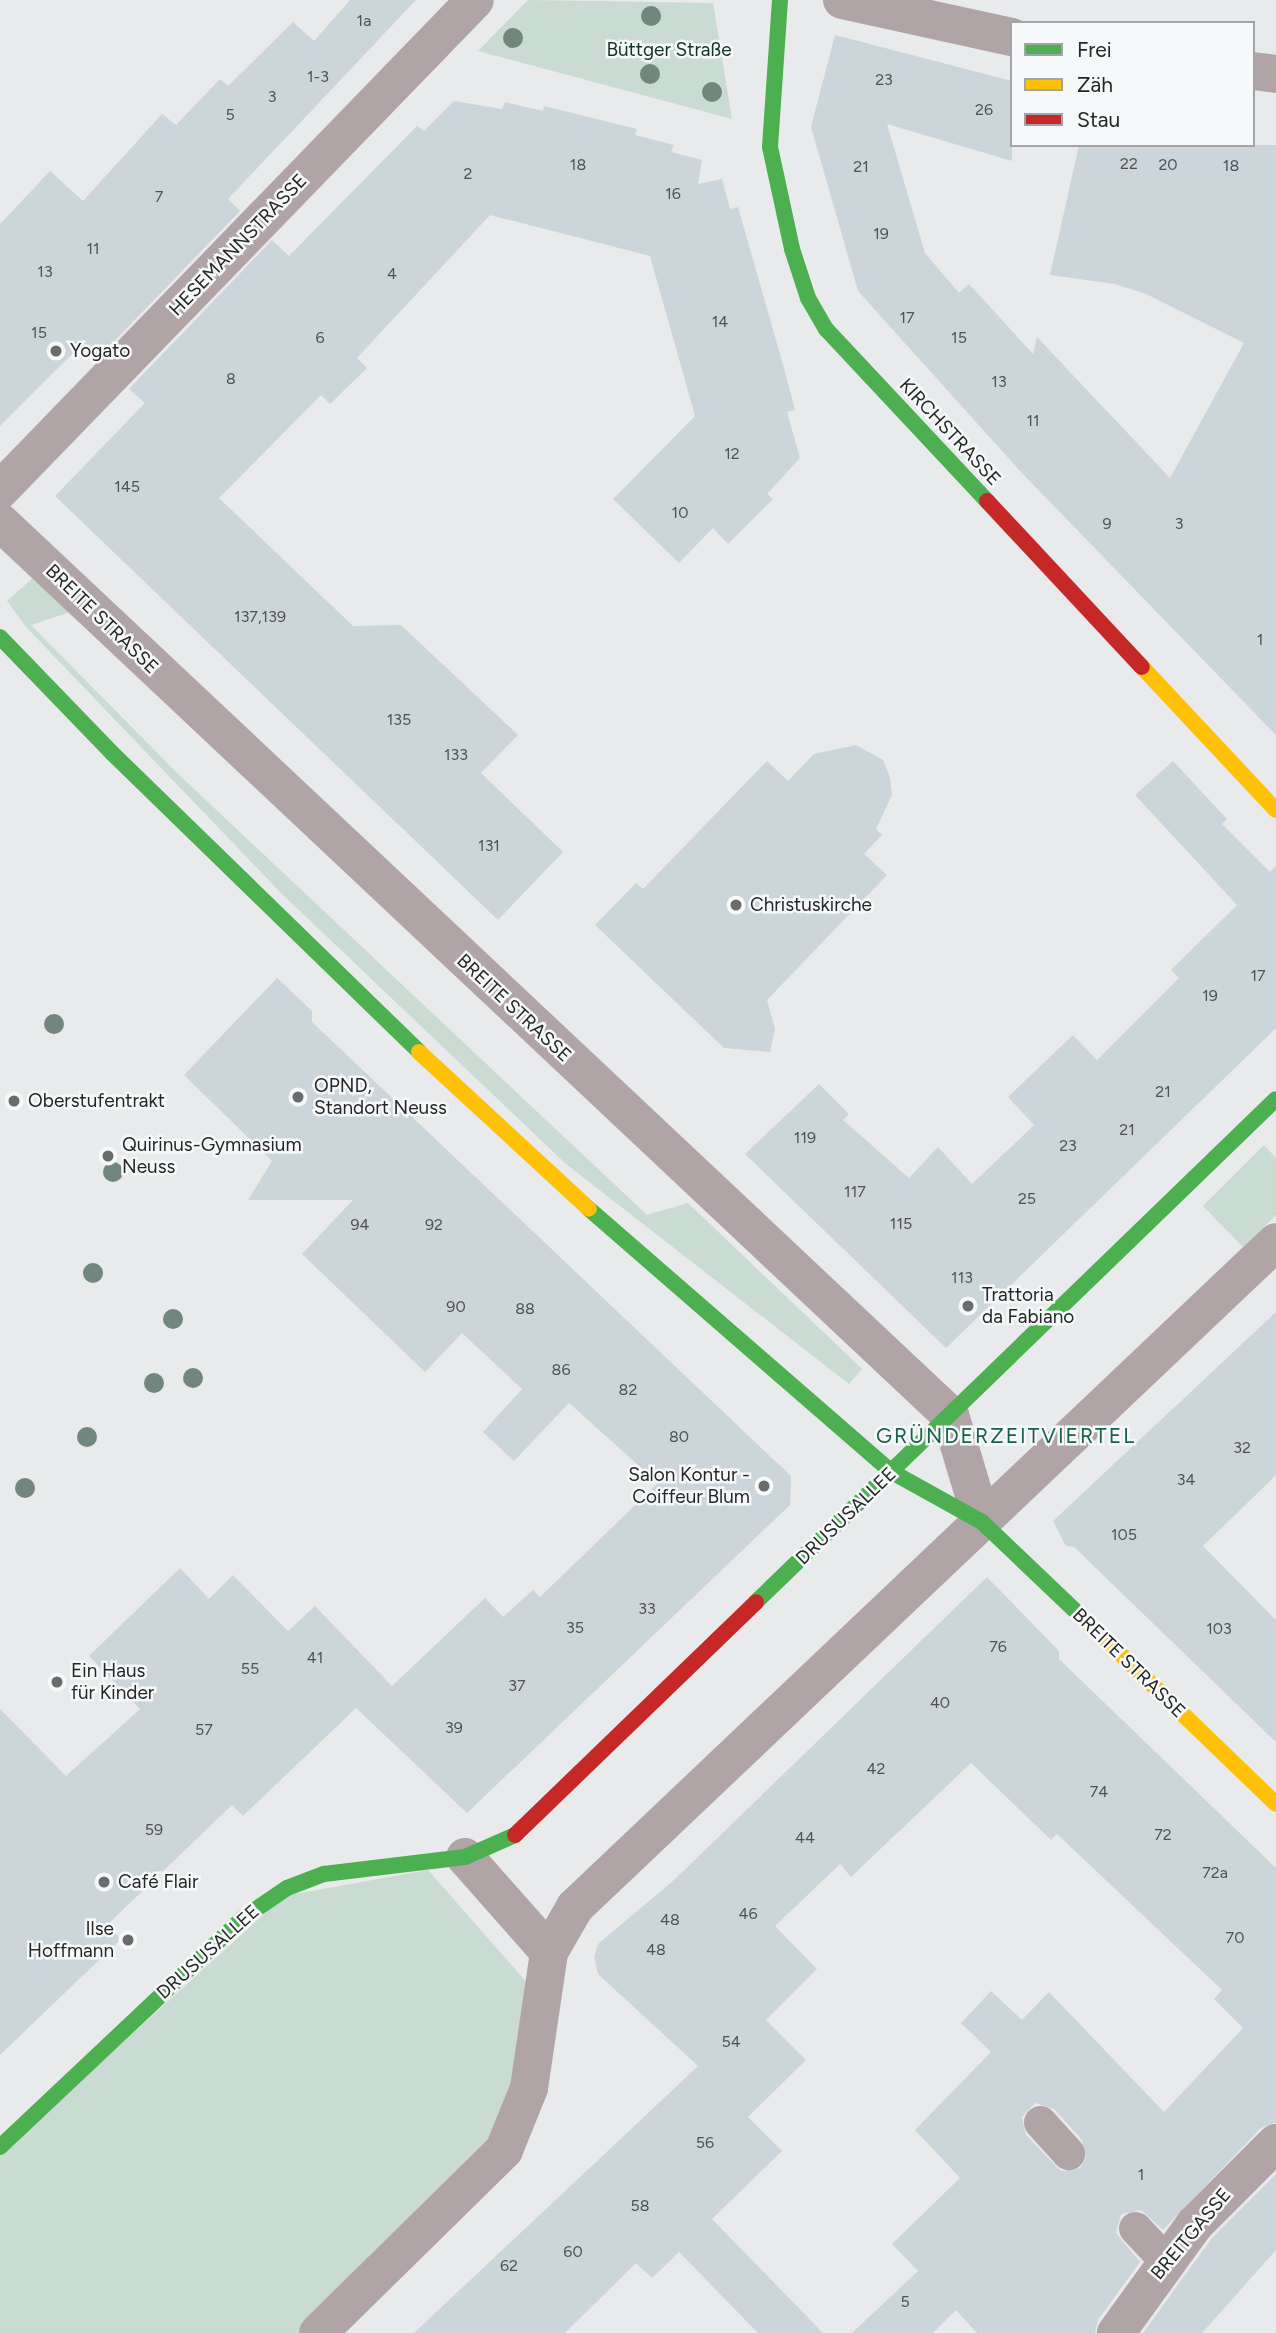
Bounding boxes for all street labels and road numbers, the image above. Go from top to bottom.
street label: HESEMANNSTRASSE [164,169,312,321]
street label: KIRCHSTRASSE [895,374,1005,490]
street label: BREITE STRASSE [41,559,163,679]
street label: BREITE STRASSE [452,949,576,1067]
street label: DRUSUSALLEE [791,1463,901,1569]
street label: BREITE STRASSE [1068,1603,1190,1723]
street label: DRUSUSALLEE [152,1900,264,2004]
street label: BREITGASSE [1146,2184,1236,2284]

